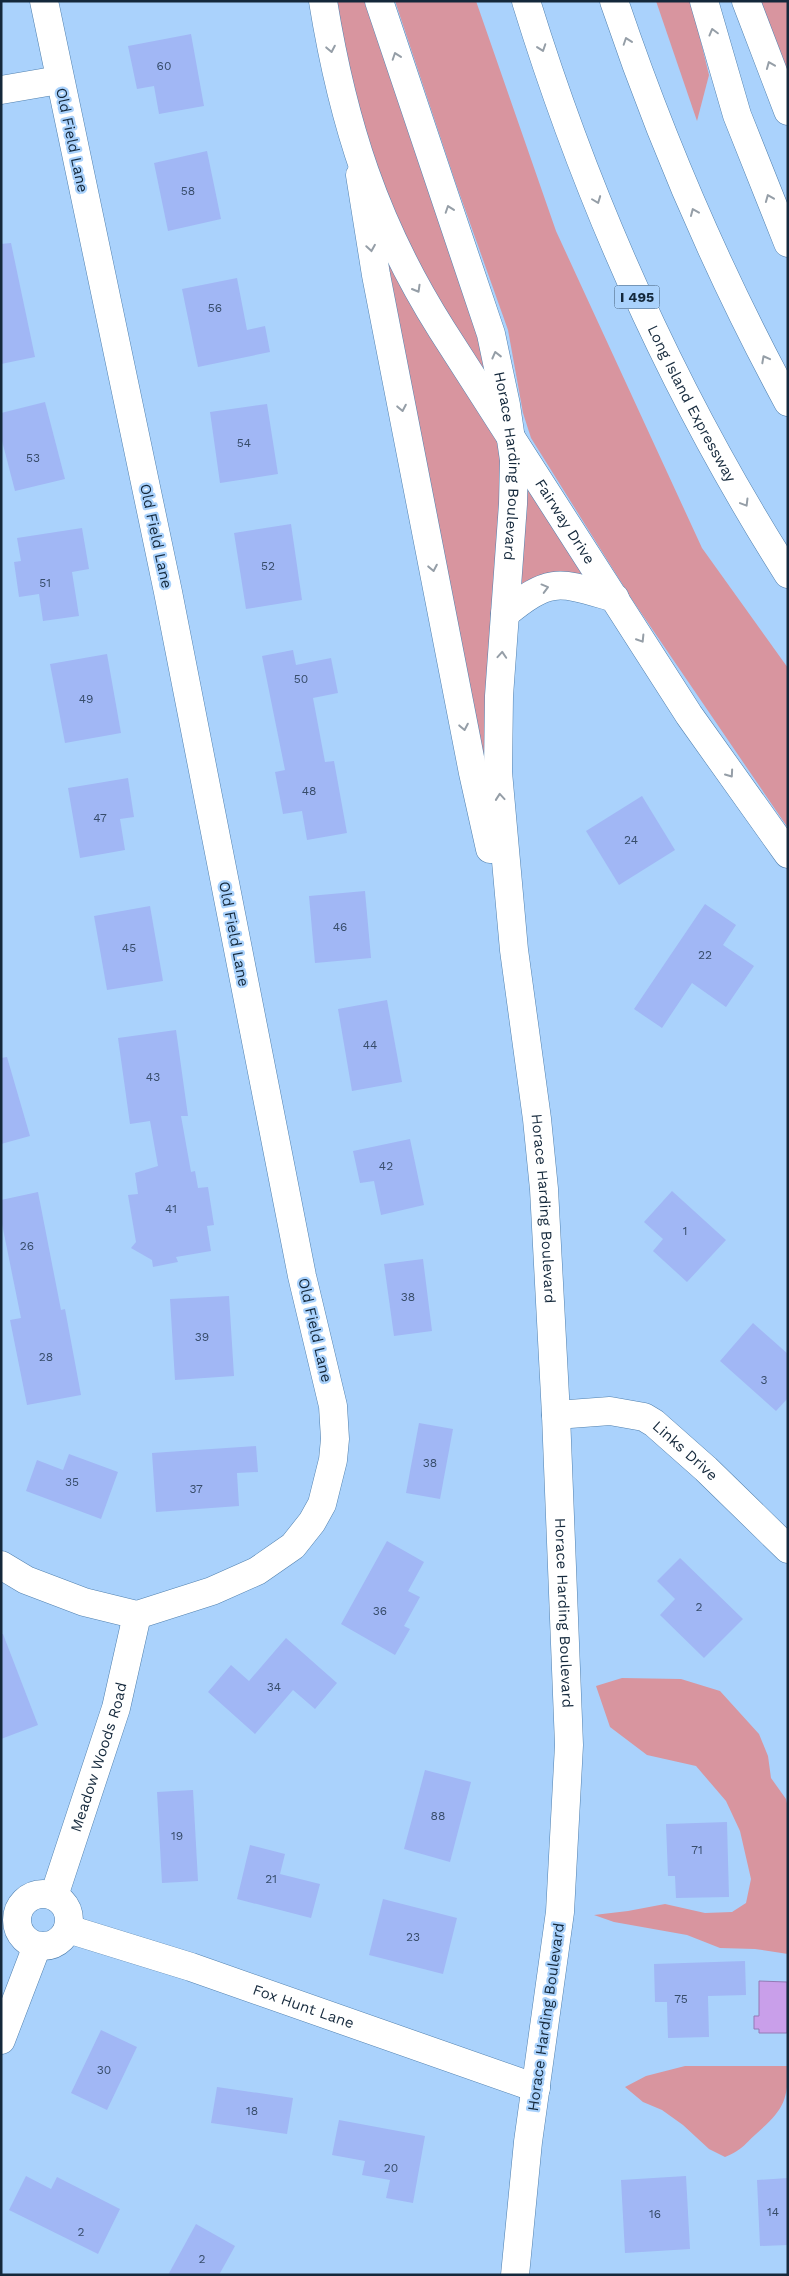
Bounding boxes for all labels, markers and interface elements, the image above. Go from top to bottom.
one-way arrow [708,28,718,36]
one-way arrow [623,37,633,46]
one-way arrow [536,43,546,51]
one-way arrow [326,45,336,54]
one-way arrow [392,52,402,60]
house number: 60 [157,59,171,73]
one-way arrow [766,62,776,70]
street label: Old Field Lane [52,86,92,194]
house number: 58 [181,184,195,198]
one-way arrow [765,194,775,203]
one-way arrow [591,196,601,204]
one-way arrow [445,205,455,214]
one-way arrow [690,209,700,217]
one-way arrow [366,244,376,253]
one-way arrow [411,284,421,293]
road number: I 495 [614,286,660,308]
house number: 56 [208,301,222,315]
street label: Long Island Expressway [644,322,740,485]
one-way arrow [491,350,502,359]
one-way arrow [761,355,771,364]
street label: Horace Harding Boulevard [490,370,523,561]
one-way arrow [396,404,406,413]
house number: 54 [237,436,251,450]
house number: 53 [26,451,40,465]
street label: Fairway Drive [531,476,599,567]
street label: Old Field Lane [136,482,176,590]
one-way arrow [738,498,748,507]
house number: 52 [261,559,275,573]
one-way arrow [427,563,438,572]
house number: 51 [39,576,51,590]
one-way arrow [541,583,549,594]
one-way arrow [634,633,644,642]
one-way arrow [496,651,507,659]
house number: 50 [294,672,308,686]
house number: 49 [79,692,93,706]
one-way arrow [458,723,469,732]
one-way arrow [724,768,733,778]
house number: 48 [302,784,316,798]
one-way arrow [495,793,506,801]
house number: 47 [93,811,107,825]
house number: 24 [624,833,638,847]
street label: Old Field Lane [215,880,253,988]
house number: 46 [333,920,347,934]
house number: 45 [122,941,136,955]
house number: 22 [698,948,712,962]
house number: 44 [363,1038,377,1052]
house number: 43 [146,1070,160,1084]
street label: Horace Harding Boulevard [528,1113,559,1304]
house number: 42 [379,1159,393,1173]
house number: 41 [165,1202,177,1216]
house number: 1 [683,1224,687,1238]
house number: 26 [20,1239,34,1253]
street label: Old Field Lane [294,1276,336,1384]
house number: 38 [401,1290,415,1304]
house number: 39 [195,1330,209,1344]
house number: 28 [39,1350,53,1364]
house number: 3 [761,1373,768,1387]
street label: Links Drive [649,1417,721,1484]
house number: 38 [423,1456,437,1470]
house number: 35 [65,1475,79,1489]
house number: 37 [189,1482,203,1496]
street label: Horace Harding Boulevard [551,1518,577,1708]
house number: 2 [696,1600,703,1614]
house number: 36 [373,1604,387,1618]
house number: 34 [267,1680,281,1694]
street label: Meadow Woods Road [67,1681,131,1834]
house number: 88 [431,1809,445,1823]
house number: 19 [171,1829,183,1843]
house number: 71 [691,1843,703,1857]
house number: 21 [265,1872,277,1886]
street label: Horace Harding Boulevard [524,1922,568,2112]
house number: 23 [406,1930,420,1944]
street label: Fox Hunt Lane [251,1980,357,2033]
house number: 75 [674,1992,688,2006]
house number: 30 [97,2063,111,2077]
house number: 18 [246,2104,258,2118]
house number: 20 [384,2161,398,2175]
house number: 14 [767,2205,779,2219]
house number: 16 [649,2207,661,2221]
house number: 2 [78,2225,85,2239]
house number: 2 [199,2252,206,2266]

